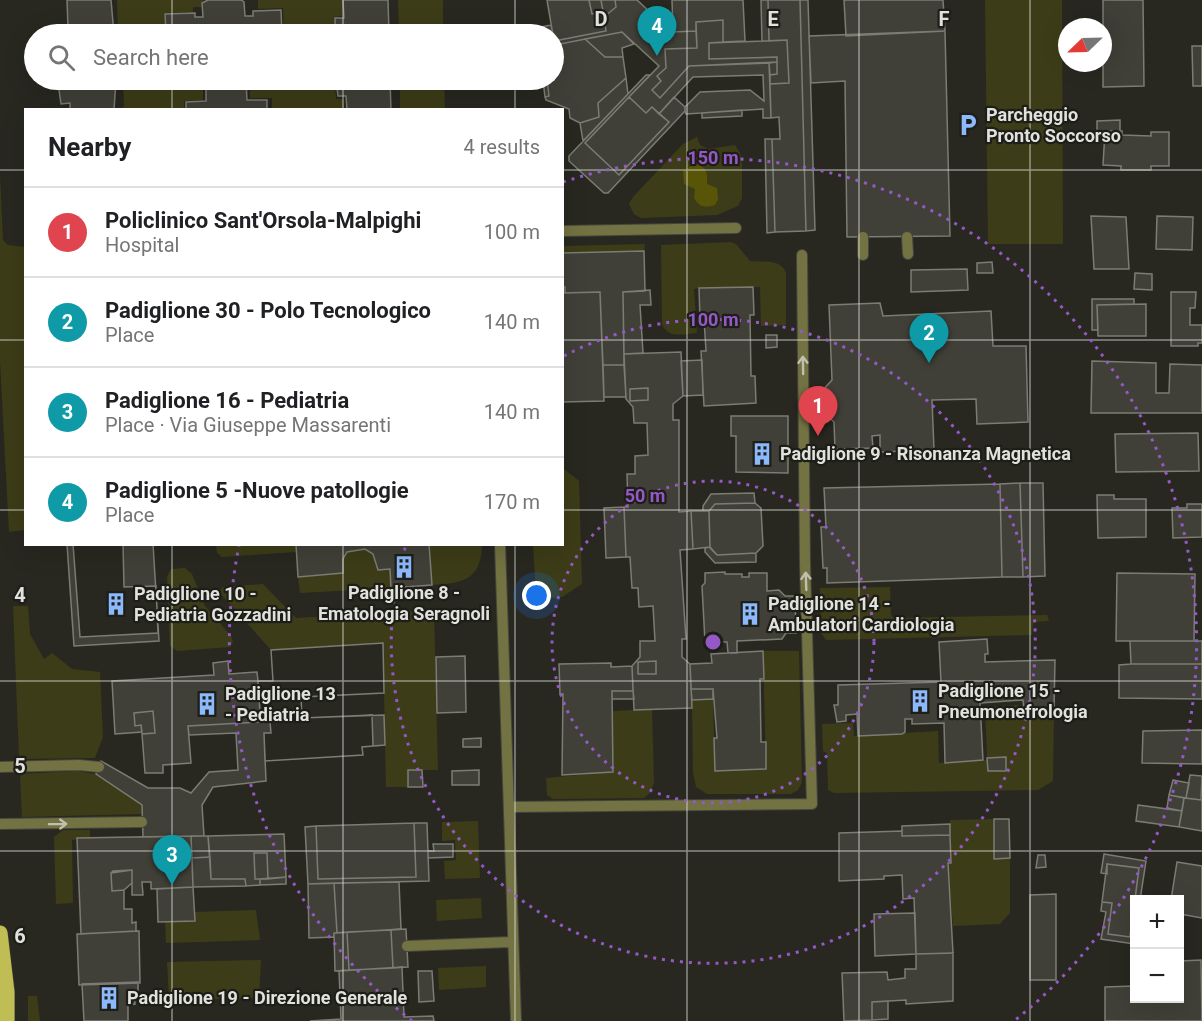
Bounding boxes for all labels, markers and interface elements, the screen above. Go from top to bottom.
text: D [595,7,608,31]
pin: 4 [638,7,676,56]
text: E [767,7,779,31]
text: F [939,7,950,31]
north arrow [1058,18,1112,72]
search box [24,24,564,90]
icon: search [45,41,78,74]
text: Search here [93,45,209,70]
place label: Parcheggio Pronto Soccorso [986,104,1121,146]
parking icon: Parcheggio Pronto Soccorso [955,112,981,138]
text: Nearby [48,132,131,162]
text: 4 results [464,135,540,159]
text: 150 m [687,147,739,168]
text: Policlinico Sant'Orsola-Malpighi [105,208,421,233]
text: 1 [62,220,73,244]
text: 100 m [484,220,540,244]
text: Hospital [105,233,179,257]
text: Padiglione 30 - Polo Tecnologico [105,298,431,323]
text: 100 m [687,309,739,330]
text: 2 [62,310,73,334]
text: 140 m [484,310,540,334]
pin: 2 [910,314,948,363]
text: Place [105,323,154,347]
one-way arrow [797,355,809,375]
pin: 1 [798,386,838,436]
text: Padiglione 16 - Pediatria [105,388,349,413]
text: 3 [62,400,73,424]
text: 140 m [484,400,540,424]
text: Place · Via Giuseppe Massarenti [105,413,391,437]
building icon: Padiglione 9 - Risonanza Magnetica [749,441,775,467]
place label: Padiglione 9 - Risonanza Magnetica [780,443,1071,464]
text: Padiglione 5 -Nuove patollogie [105,478,409,503]
text: 50 m [625,485,665,506]
text: 4 [62,490,73,514]
text: 170 m [484,490,540,514]
text: Place [105,503,154,527]
building icon: Padiglione 8 - Ematologia Seragnoli [391,554,417,580]
one-way arrow [800,571,812,591]
your location [522,581,551,610]
place label: Padiglione 8 - Ematologia Seragnoli [318,582,490,624]
text: 4 [14,583,26,607]
place label: Padiglione 10 - Pediatria Gozzadini [134,583,291,625]
building icon: Padiglione 10 - Pediatria Gozzadini [103,591,129,617]
place label: Padiglione 14 - Ambulatori Cardiologia [768,593,955,635]
building icon: Padiglione 14 - Ambulatori Cardiologia [737,601,763,627]
centre of rings [703,632,723,652]
place label: Padiglione 15 - Pneumonefrologia [938,680,1088,722]
place label: Padiglione 13 - Pediatria [225,683,336,725]
building icon: Padiglione 15 - Pneumonefrologia [907,688,933,714]
building icon: Padiglione 13 - Pediatria [194,691,220,717]
text: 5 [14,754,26,778]
one-way arrow [48,818,68,829]
pin: 3 [152,836,192,885]
map controls [1130,895,1184,1003]
button: + [1130,895,1184,949]
text: 6 [14,924,26,948]
button: − [1130,949,1184,1003]
building icon: Padiglione 19 - Direzione Generale [96,985,122,1011]
place label: Padiglione 19 - Direzione Generale [127,987,407,1008]

